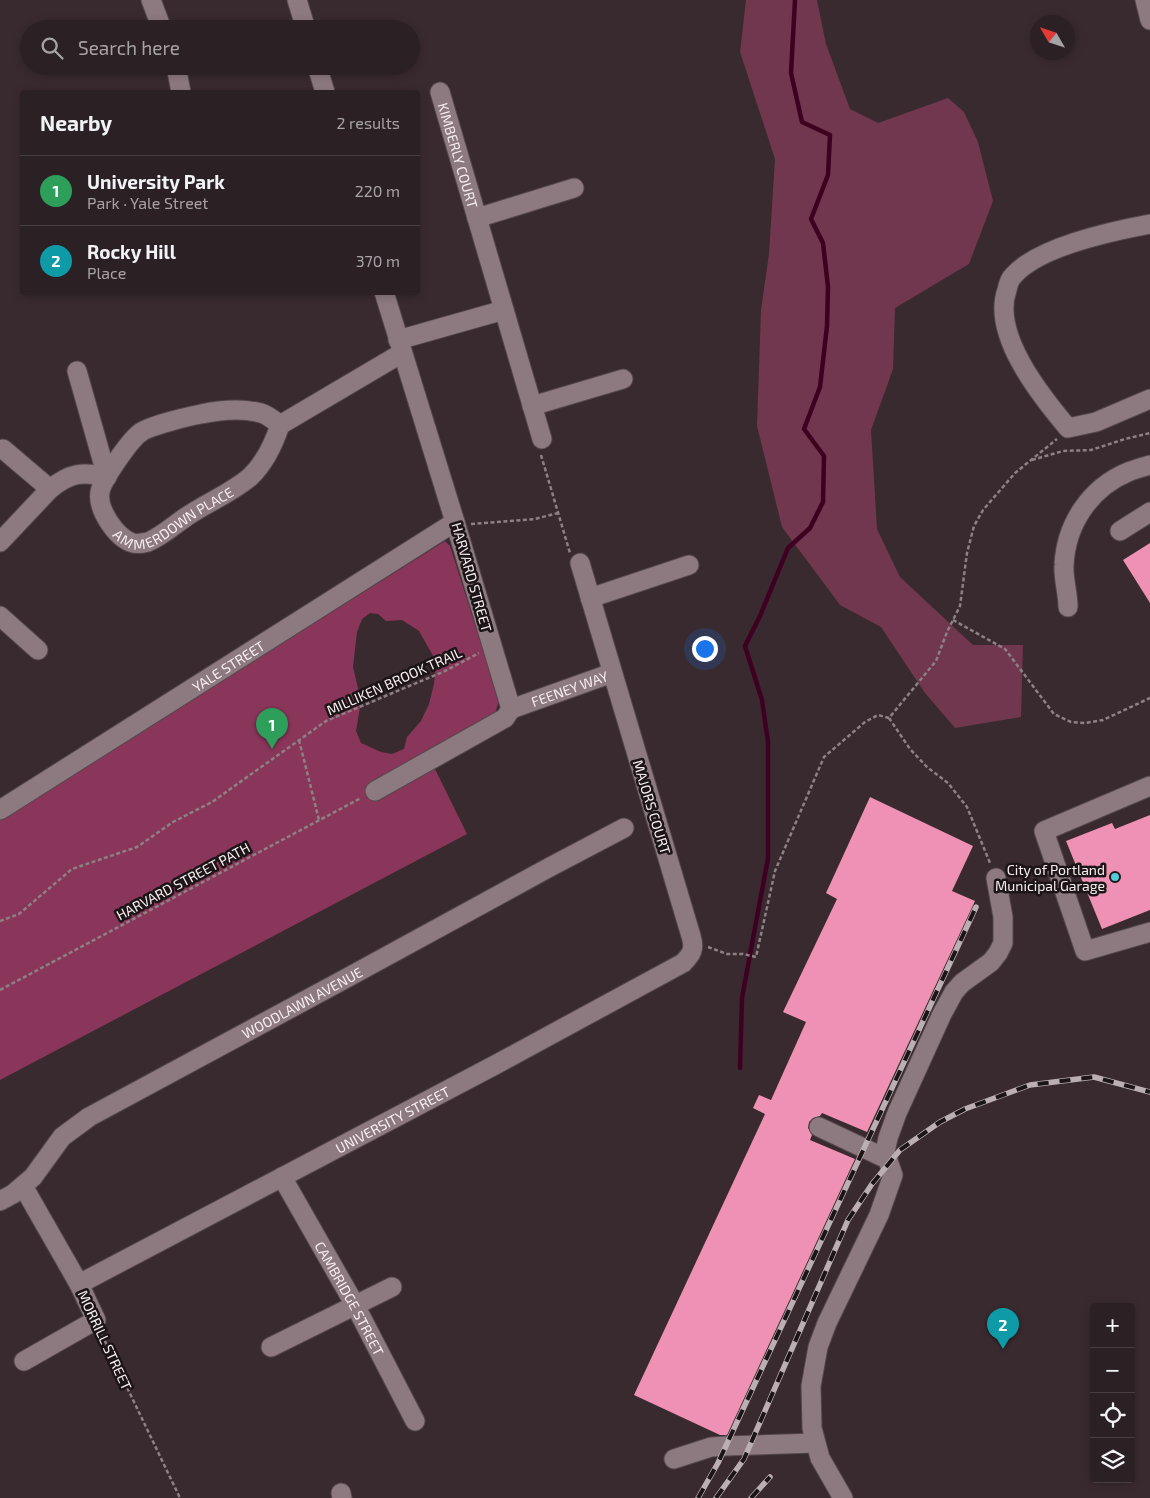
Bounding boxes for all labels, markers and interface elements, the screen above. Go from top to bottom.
north arrow [1030,15,1075,60]
search box [20,20,420,75]
icon: search [38,34,66,62]
text: Search here [78,36,180,59]
street label: KIMBERLY COURT [435,101,482,210]
text: Nearby [40,110,112,135]
text: 2 results [337,113,400,132]
text: University Park [87,170,225,193]
text: 1 [53,181,59,200]
text: 220 m [355,181,400,200]
text: Park · Yale Street [87,193,208,212]
text: Rocky Hill [87,240,176,263]
text: 2 [51,251,61,270]
text: 370 m [356,251,400,270]
text: Place [87,263,126,282]
street label: AMMERDOWN PLACE [110,483,236,552]
street label: HARVARD STREET [448,520,496,634]
street label: YALE STREET [189,636,268,695]
your location [692,636,718,662]
street label: MILLIKEN BROOK TRAIL [324,643,464,719]
street label: FEENEY WAY [529,667,610,710]
pin: 1 [256,708,288,749]
street label: MAJORS COURT [630,758,674,856]
street label: HARVARD STREET PATH [113,839,253,923]
place label: City of Portland Municipal Garage [995,861,1105,894]
marker: City of Portland Municipal Garage [1109,871,1121,883]
street label: WOODLAWN AVENUE [239,963,365,1042]
street label: UNIVERSITY STREET [332,1082,452,1156]
street label: CAMBRIDGE STREET [312,1238,388,1358]
street label: MORRILL STREET [74,1287,136,1393]
map controls [1090,1303,1135,1483]
button: + [1090,1303,1135,1348]
pin: 2 [987,1308,1019,1349]
button: − [1090,1348,1135,1393]
button: locate [1090,1393,1135,1438]
button: layers [1090,1438,1135,1483]

